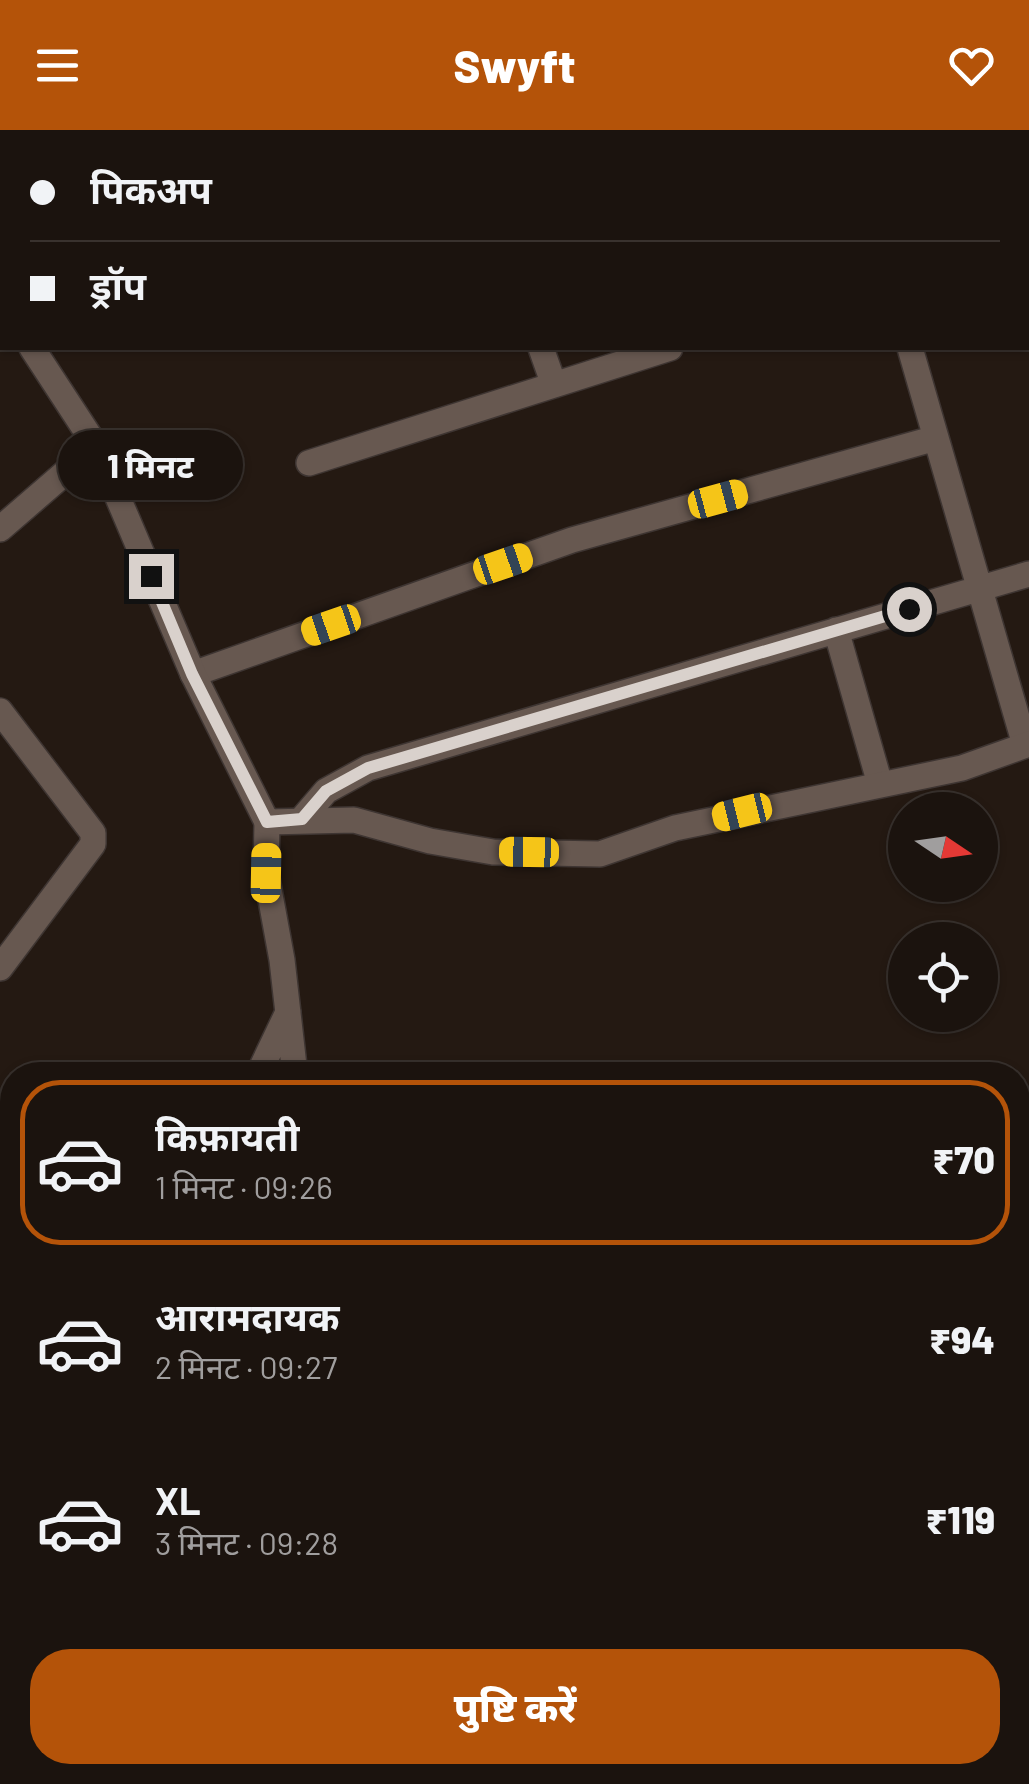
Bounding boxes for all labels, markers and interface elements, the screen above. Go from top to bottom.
icon: menu [30,38,85,93]
text: Swyft [454,38,575,92]
icon: heart [944,38,999,93]
text: पिकअप [90,166,212,212]
text: ड्रॉप [90,262,146,308]
callout: 1 मिनट [58,431,244,501]
text: 1 मिनट [107,446,194,484]
car [685,477,751,521]
car [470,540,536,588]
route end [129,554,174,599]
route start [887,587,932,632]
car [298,601,364,649]
car [709,790,775,834]
north arrow [888,792,998,902]
map controls [888,792,998,1032]
car [499,836,559,868]
car [250,843,282,903]
button: locate [888,922,998,1032]
text: किफ़ायती [155,1113,299,1159]
icon: car [35,1118,125,1208]
text: ₹70 [932,1136,995,1182]
text: 1 मिनट · 09:26 [155,1167,333,1205]
text: आरामदायक [155,1293,339,1339]
icon: car [35,1298,125,1388]
text: ₹94 [929,1316,995,1362]
text: 2 मिनट · 09:27 [155,1347,337,1385]
text: XL [155,1477,201,1523]
icon: car [35,1478,125,1568]
text: ₹119 [925,1496,995,1542]
text: 3 मिनट · 09:28 [155,1523,338,1561]
button: पुष्टि करें [30,1649,1000,1764]

